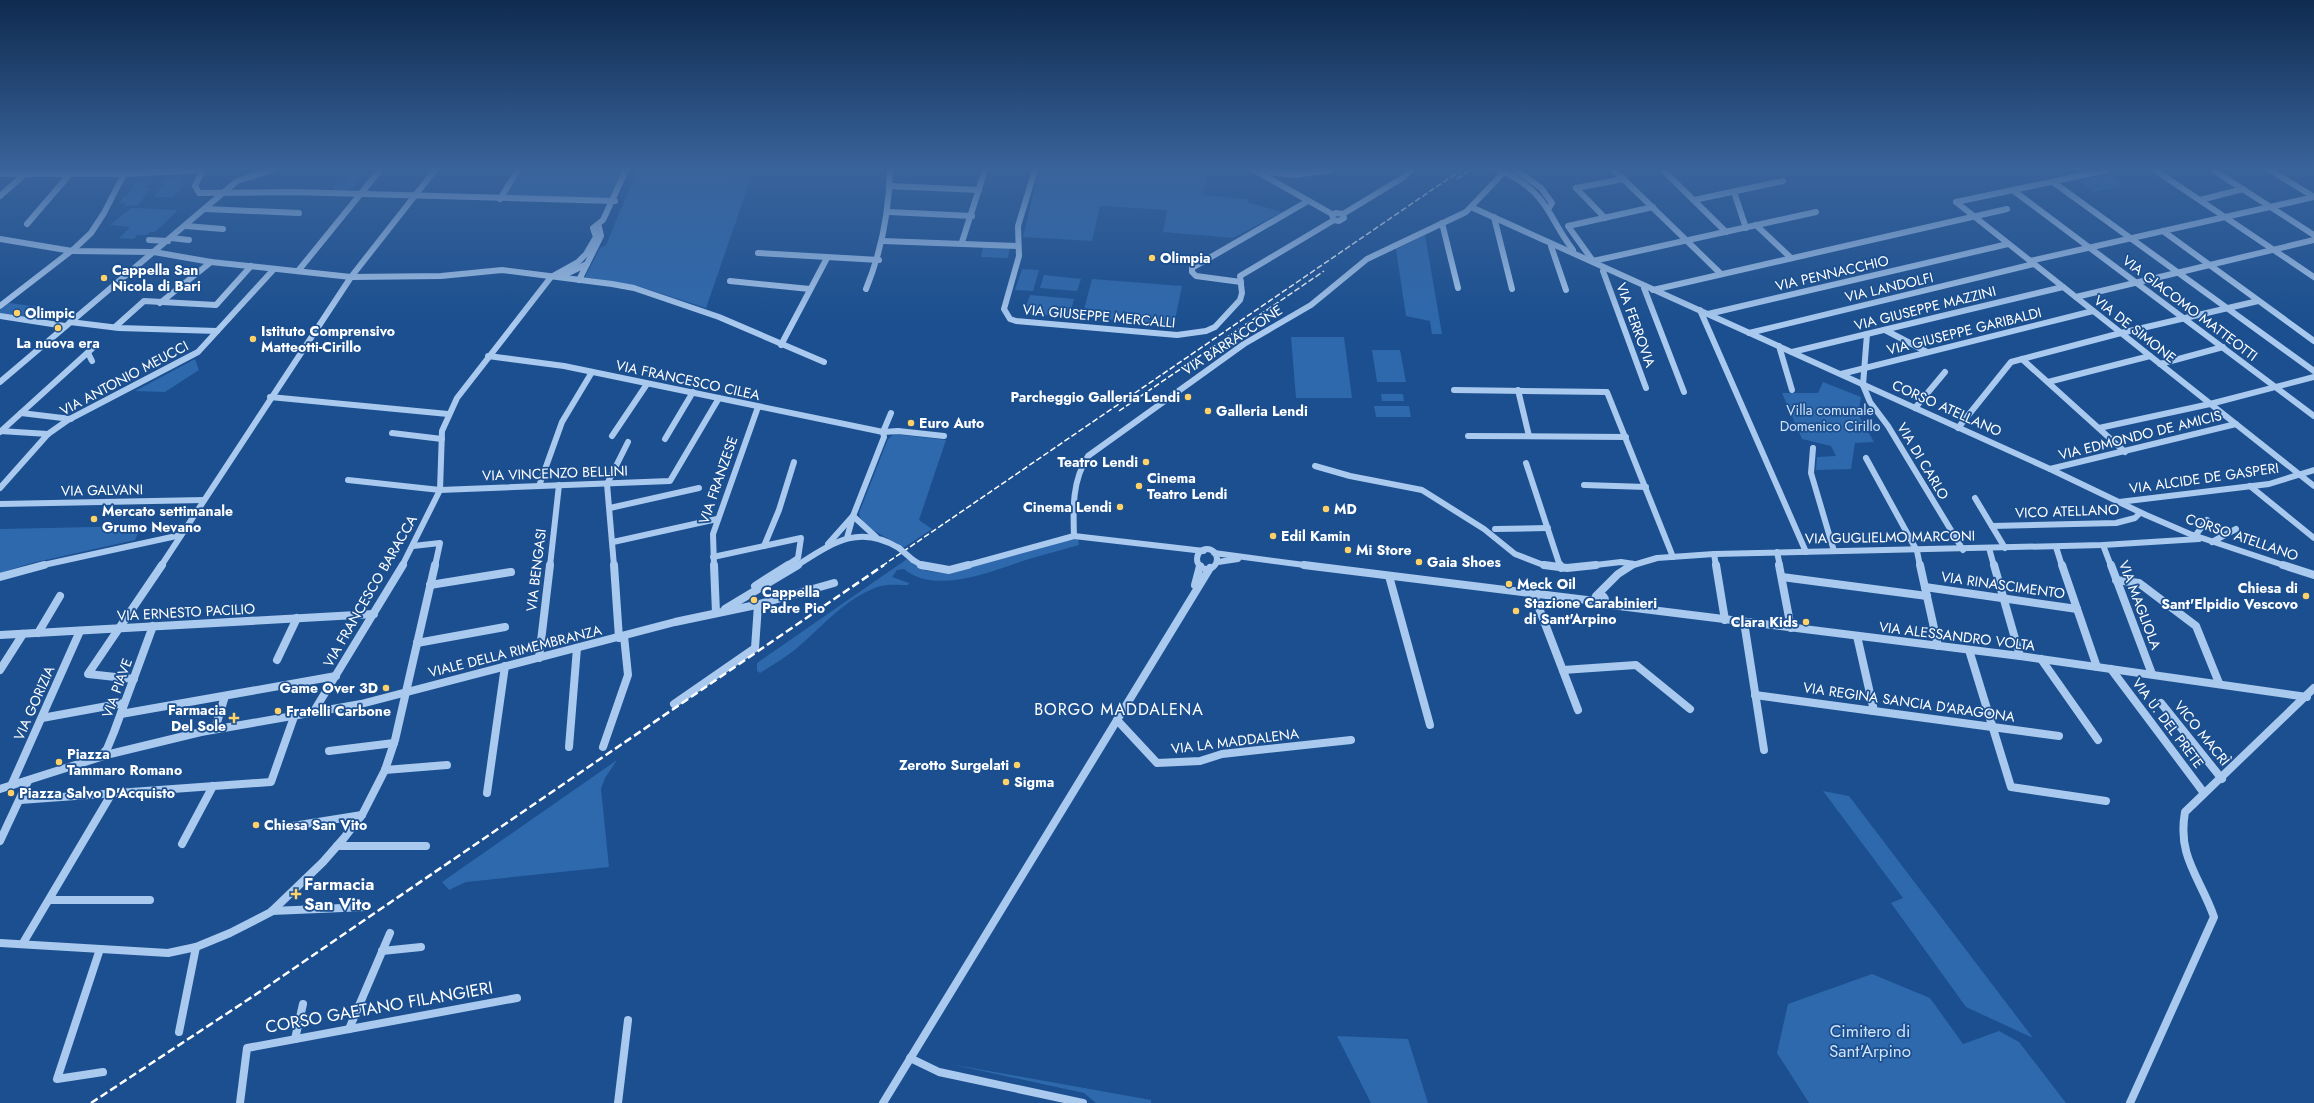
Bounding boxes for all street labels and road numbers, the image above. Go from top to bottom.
street label: VIA PENNACCHIO [1773,250,1891,296]
street label: VIA GIACOMO MATTEOTTI [2118,250,2262,366]
street label: VIA LANDOLFI [1843,267,1935,307]
street label: VIA FERROVIA [1611,280,1661,371]
street label: VIA GIUSEPPE MAZZINI [1852,281,1998,335]
street label: VIA DE SIMONE [2090,290,2180,368]
street label: VIA GIUSEPPE MERCALLI [1022,299,1176,333]
street label: VIA BARRACCONE [1178,300,1286,380]
street label: VIA GIUSEPPE GARIBALDI [1885,302,2043,360]
street label: VIA ANTONIO MEUCCI [56,336,192,420]
street label: VIA FRANCESCO CILEA [614,355,763,405]
street label: CORSO ATELLANO [1889,375,2005,441]
street label: VIA EDMONDO DE AMICIS [2056,405,2224,465]
street label: VIA DI CARLO [1892,419,1954,503]
street label: VIA FRANZESE [694,433,742,527]
street label: VIA ALCIDE DE GASPERI [2128,458,2280,498]
street label: VIA VINCENZO BELLINI [482,460,628,486]
street label: VIA GALVANI [61,479,143,501]
street label: VICO ATELLANO [2015,499,2119,523]
street label: CORSO ATELLANO [2183,508,2301,566]
street label: VIA FRANCESCO BARACCA [318,511,422,671]
street label: VIA GUGLIELMO MARCONI [1805,526,1975,548]
street label: VIA BENGASI [521,527,551,613]
street label: VIA MAGLIOLA [2114,558,2166,653]
street label: VIA RINASCIMENTO [1940,566,2066,604]
street label: VIA ERNESTO PACILIO [116,598,256,626]
street label: VIA ALESSANDRO VOLTA [1878,616,2037,656]
street label: VIALE DELLA RIMEMBRANZA [426,620,605,682]
street label: VIA PIAVE [97,655,137,721]
street label: VIA GORIZIA [9,662,60,743]
street label: VIA U. DEL PRETE [2127,674,2209,772]
street label: VIA REGINA SANCIA D'ARAGONA [1802,677,2017,727]
street label: VICO MACRÌ [2170,696,2235,770]
street label: VIA LA MADDALENA [1170,723,1301,759]
street label: CORSO GAETANO FILANGIERI [263,975,495,1039]

